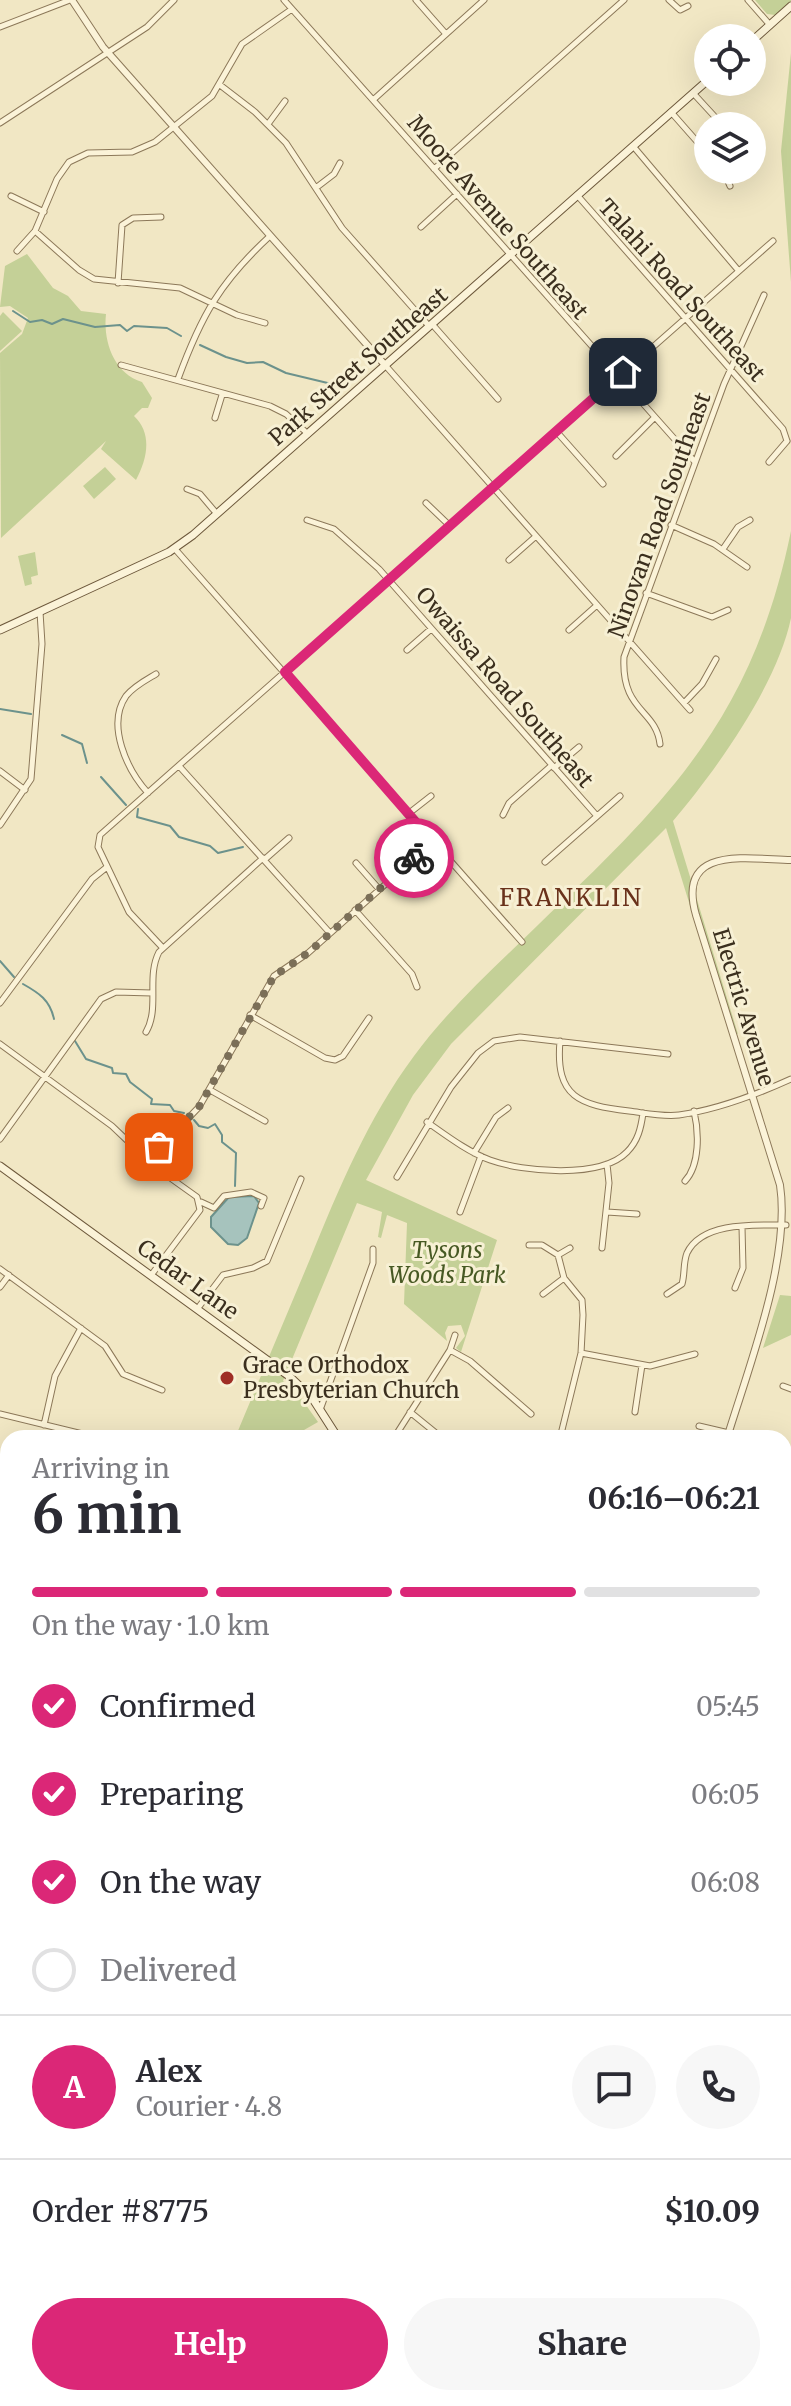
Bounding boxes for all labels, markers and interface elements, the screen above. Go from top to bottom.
map controls [694,24,766,184]
button: locate [694,24,766,96]
street label: Moore Avenue Southeast [402,109,595,325]
button: layers [694,112,766,184]
street label: Talahi Road Southeast [593,193,772,387]
street label: Park Street Southeast [263,280,453,451]
pin [589,338,657,406]
icon: home [601,350,645,394]
street label: Ninovan Road Southeast [602,388,717,642]
street label: Owaissa Road Southeast [410,581,600,793]
courier [374,818,454,898]
icon: bike [392,836,436,880]
district label: FRANKLIN [499,882,643,913]
street label: Electric Avenue [707,925,781,1089]
pin [125,1113,193,1181]
icon: bag [137,1125,181,1169]
street label: Cedar Lane [132,1233,244,1325]
park label: Tysons Woods Park [388,1236,506,1289]
place label: Grace Orthodox Presbyterian Church [243,1351,460,1404]
marker: Grace Orthodox Presbyterian Church [218,1369,236,1387]
text: Arriving in [32,1452,170,1485]
text: 06:16–06:21 [588,1479,760,1517]
text: 6 min [32,1482,182,1547]
text: On the way · 1.0 km [32,1609,270,1642]
icon: check [32,1684,76,1728]
text: Confirmed [100,1687,255,1725]
text: 05:45 [696,1690,760,1723]
icon: check [32,1772,76,1816]
text: Preparing [100,1775,243,1813]
text: 06:05 [691,1778,760,1811]
icon: check [32,1860,76,1904]
text: On the way [100,1863,261,1901]
text: 06:08 [690,1866,760,1899]
text: Delivered [100,1951,237,1989]
button: chat [572,2045,656,2129]
button: phone [676,2045,760,2129]
text: Alex [136,2052,202,2090]
text: A [63,2068,85,2106]
text: Courier · 4.8 [136,2090,282,2123]
text: Order #8775 [32,2192,209,2230]
text: $10.09 [664,2192,760,2230]
button: Help [32,2298,388,2390]
button: Share [404,2298,760,2390]

